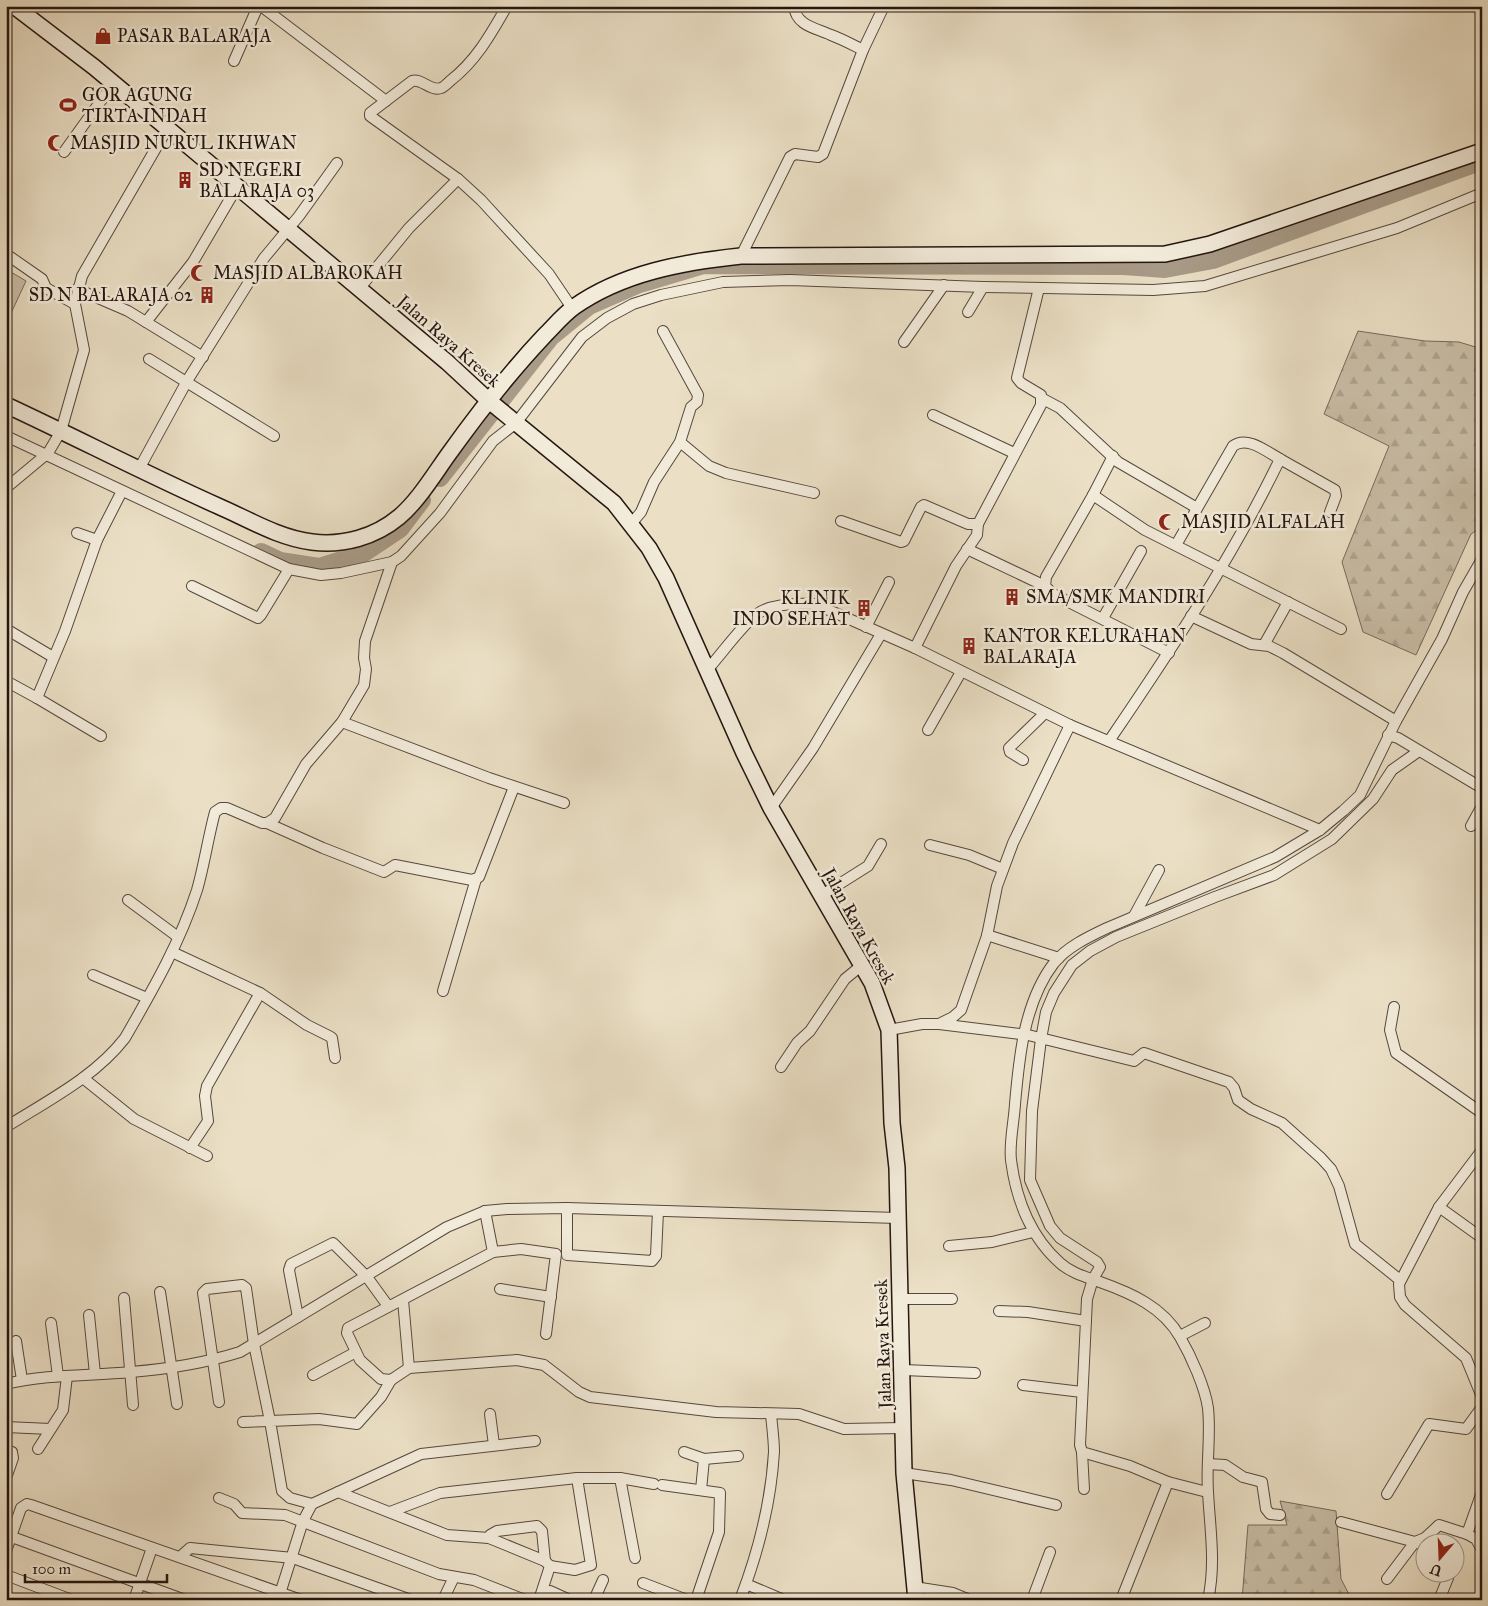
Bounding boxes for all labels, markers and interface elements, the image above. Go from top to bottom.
place label: PASAR BALARAJA [117,25,272,48]
shop icon: PASAR BALARAJA [93,26,113,46]
place label: GOR AGUNG TIRTA INDAH [82,84,207,127]
sports icon: GOR AGUNG TIRTA INDAH [58,95,78,115]
place label: MASJID NURUL IKHWAN [70,132,297,155]
mosque icon: MASJID NURUL IKHWAN [46,133,66,153]
place label: SD NEGERI BALARAJA 03 [199,159,314,203]
building icon: SD NEGERI BALARAJA 03 [175,170,195,190]
place label: MASJID ALBAROKAH [213,262,403,285]
mosque icon: MASJID ALBAROKAH [189,263,209,283]
place label: SD N BALARAJA 02 [29,284,193,307]
building icon: SD N BALARAJA 02 [197,285,217,305]
street label: Jalan Raya Kresek [391,289,506,393]
place label: MASJID ALFALAH [1181,511,1345,534]
mosque icon: MASJID ALFALAH [1157,512,1177,532]
place label: SMA/SMK MANDIRI [1026,586,1206,608]
place label: KLINIK INDO SEHAT [732,587,851,630]
building icon: SMA/SMK MANDIRI [1002,587,1022,607]
building icon: KLINIK INDO SEHAT [854,598,874,618]
place label: KANTOR KELURAHAN BALARAJA [983,625,1186,669]
building icon: KANTOR KELURAHAN BALARAJA [959,636,979,656]
street label: Jalan Raya Kresek [816,862,900,989]
street label: Jalan Raya Kresek [870,1278,897,1411]
north arrow [1416,1534,1466,1584]
scale bar [25,1551,168,1583]
text: 100 m [32,1560,72,1578]
text: U [1427,1560,1444,1580]

